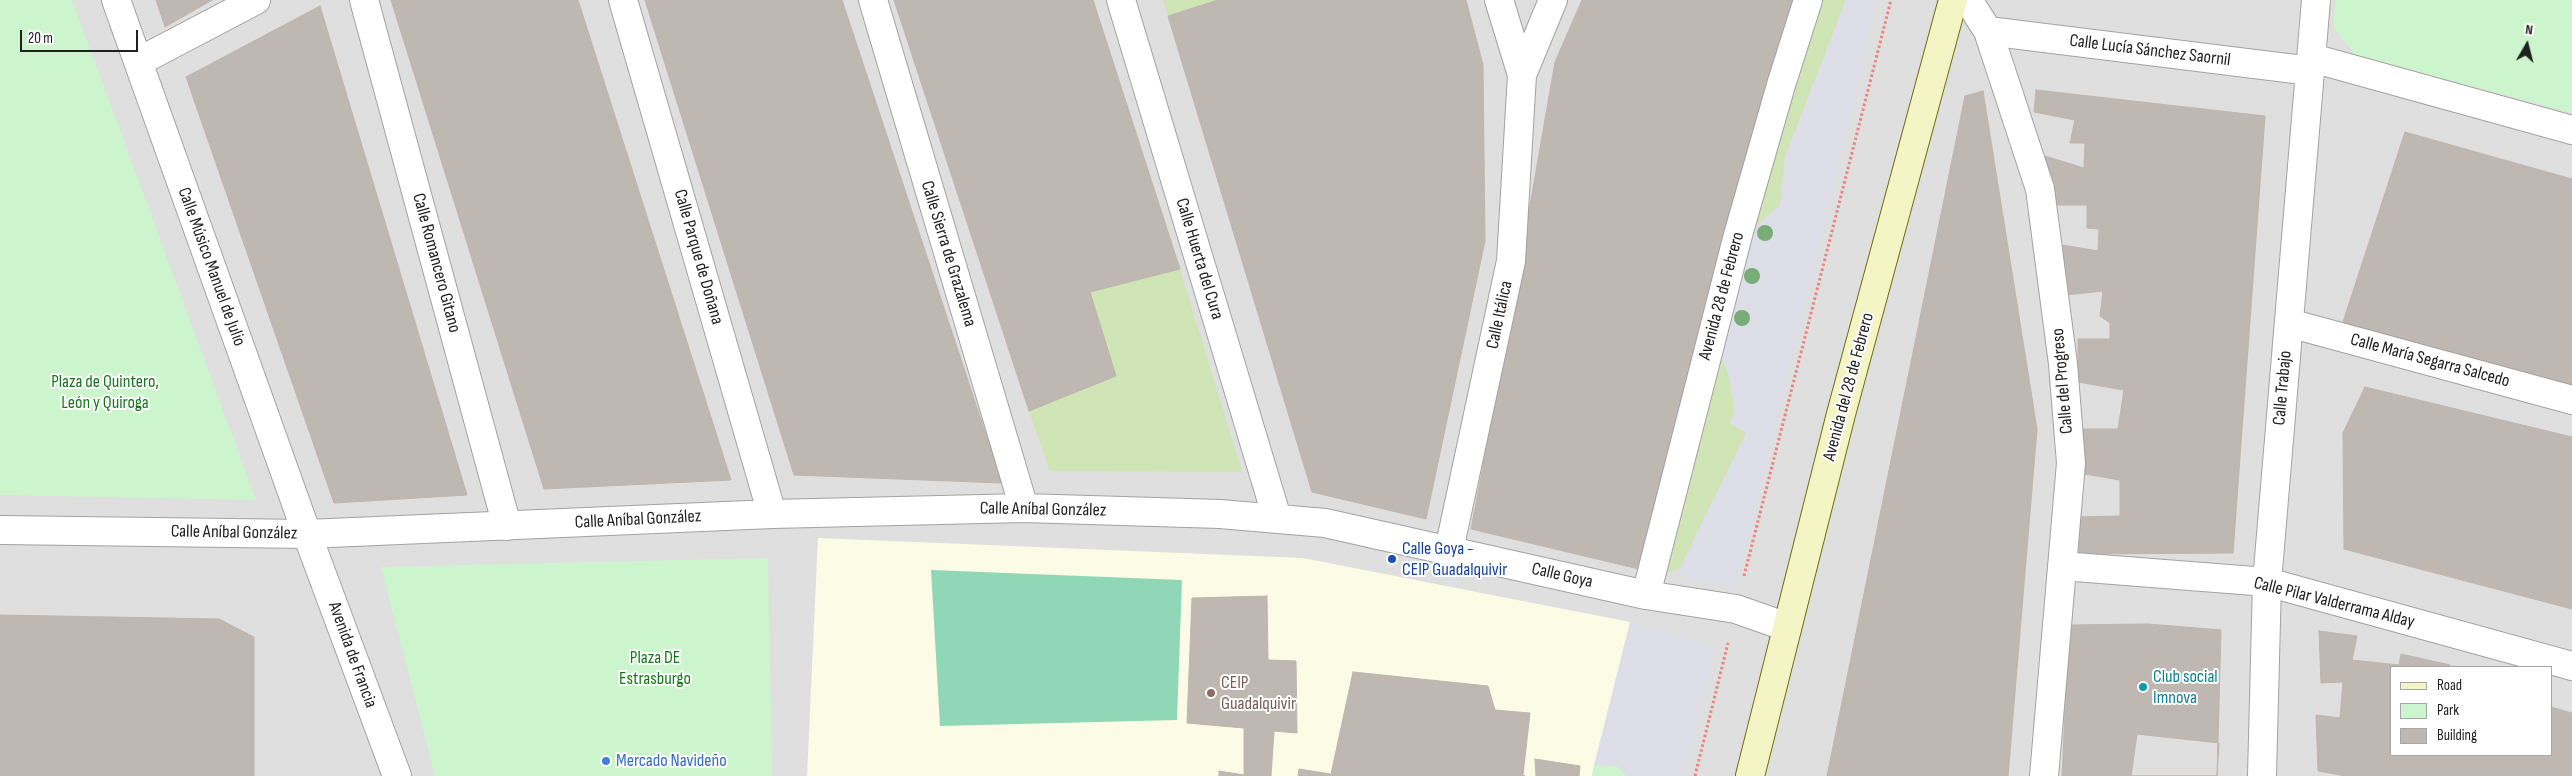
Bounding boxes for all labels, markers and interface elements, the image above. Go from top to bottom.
scale bar [22,20,140,52]
north arrow [2502,20,2552,70]
text: N [2524,21,2534,39]
text: 20 m [28,29,53,48]
street label: Calle Lucía Sánchez Saornil [2068,30,2232,72]
street label: Calle Sierra de Grazalema [916,179,980,329]
street label: Calle Músico Manuel de Julio [172,185,250,349]
street label: Calle Parque de Doñana [668,187,728,327]
street label: Calle Romancero Gitano [407,191,465,335]
street label: Calle Huerta del Cura [1170,196,1228,322]
street label: Avenida 28 de Febrero [1695,230,1749,362]
street label: Calle Itálica [1482,279,1518,351]
street label: Avenida del 28 de Febrero [1819,311,1879,463]
street label: Calle del Progreso [2048,327,2078,435]
street label: Calle María Segarra Salcedo [2348,329,2512,393]
street label: Calle Trabajo [2269,350,2297,426]
park label: Plaza de Quintero, León y Quiroga [51,371,159,414]
street label: Calle Aníbal González [980,498,1106,522]
street label: Calle Aníbal González [574,506,702,534]
street label: Calle Aníbal González [171,521,297,545]
place label: Calle Goya - CEIP Guadalquivir [1402,538,1507,580]
marker: Calle Goya - CEIP Guadalquivir [1386,553,1398,565]
street label: Calle Goya [1529,558,1595,594]
street label: Calle Pilar Valderrama Alday [2251,573,2417,633]
street label: Avenida de Francia [323,599,381,711]
park label: Plaza DE Estrasburgo [619,647,691,690]
place label: Club social Imnova [2153,666,2218,709]
legend [2390,666,2552,756]
place label: CEIP Guadalquivir [1221,672,1296,714]
text: Road [2437,676,2462,695]
marker: Club social Imnova [2137,681,2149,693]
marker: CEIP Guadalquivir [1205,687,1217,699]
text: Park [2437,701,2459,720]
text: Building [2437,726,2477,745]
place label: Mercado Navideño [616,750,727,772]
marker: Mercado Navideño [600,755,612,767]

